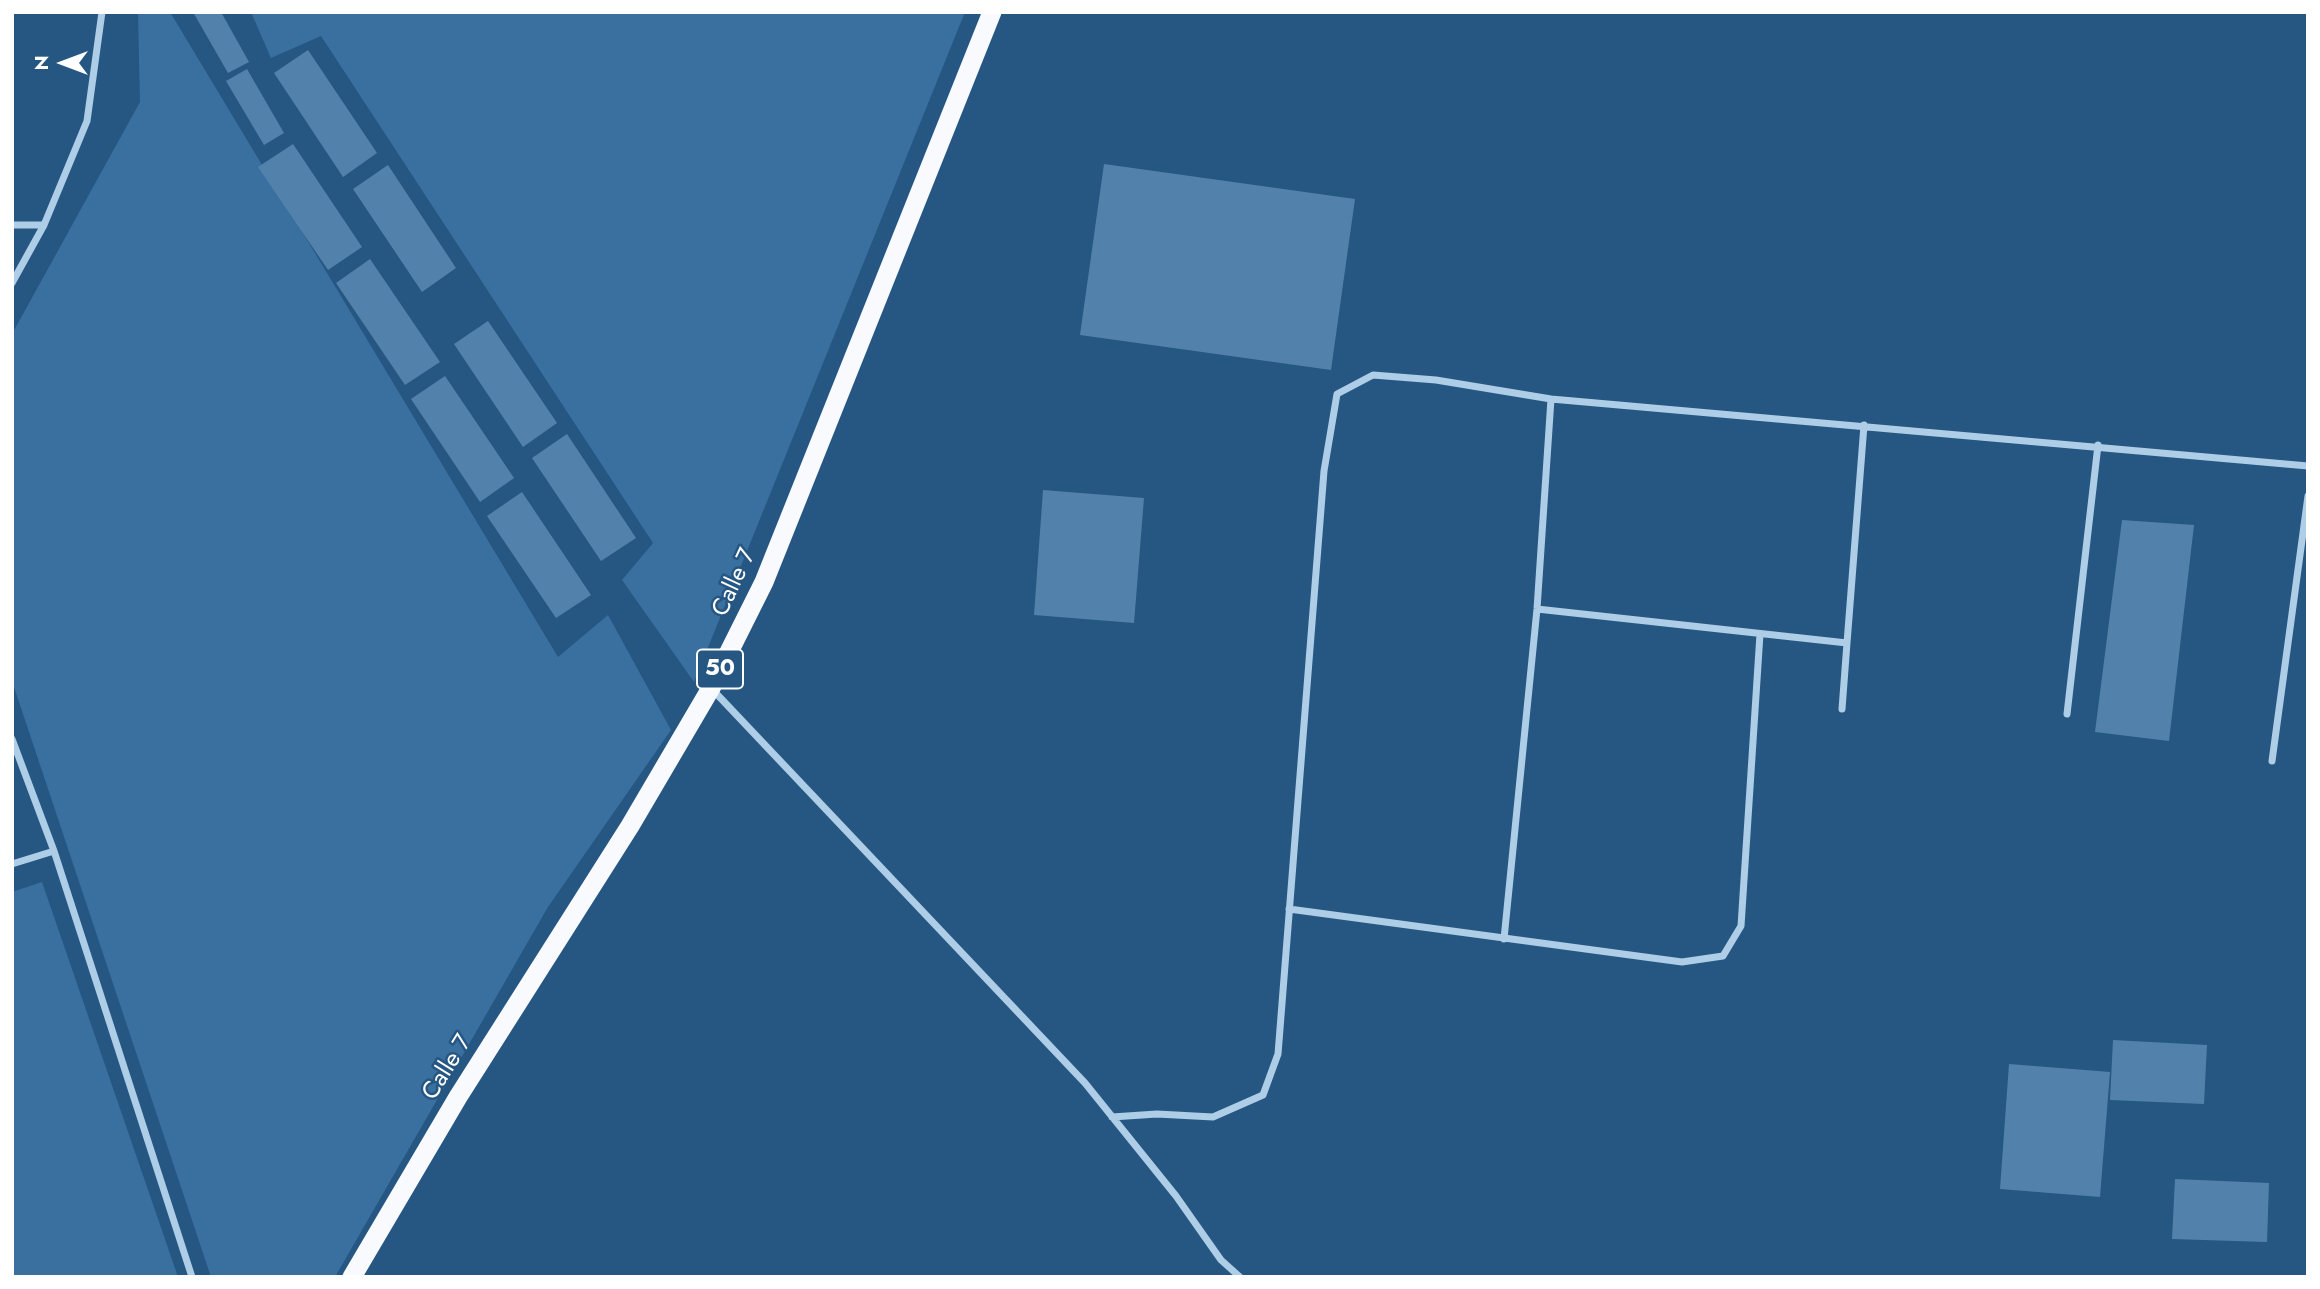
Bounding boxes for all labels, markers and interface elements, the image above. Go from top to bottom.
north arrow [28,28,98,98]
text: N [28,55,55,71]
street label: Calle 7 [707,545,763,621]
road number: 50 [697,650,743,688]
street label: Calle 7 [417,1030,479,1106]

